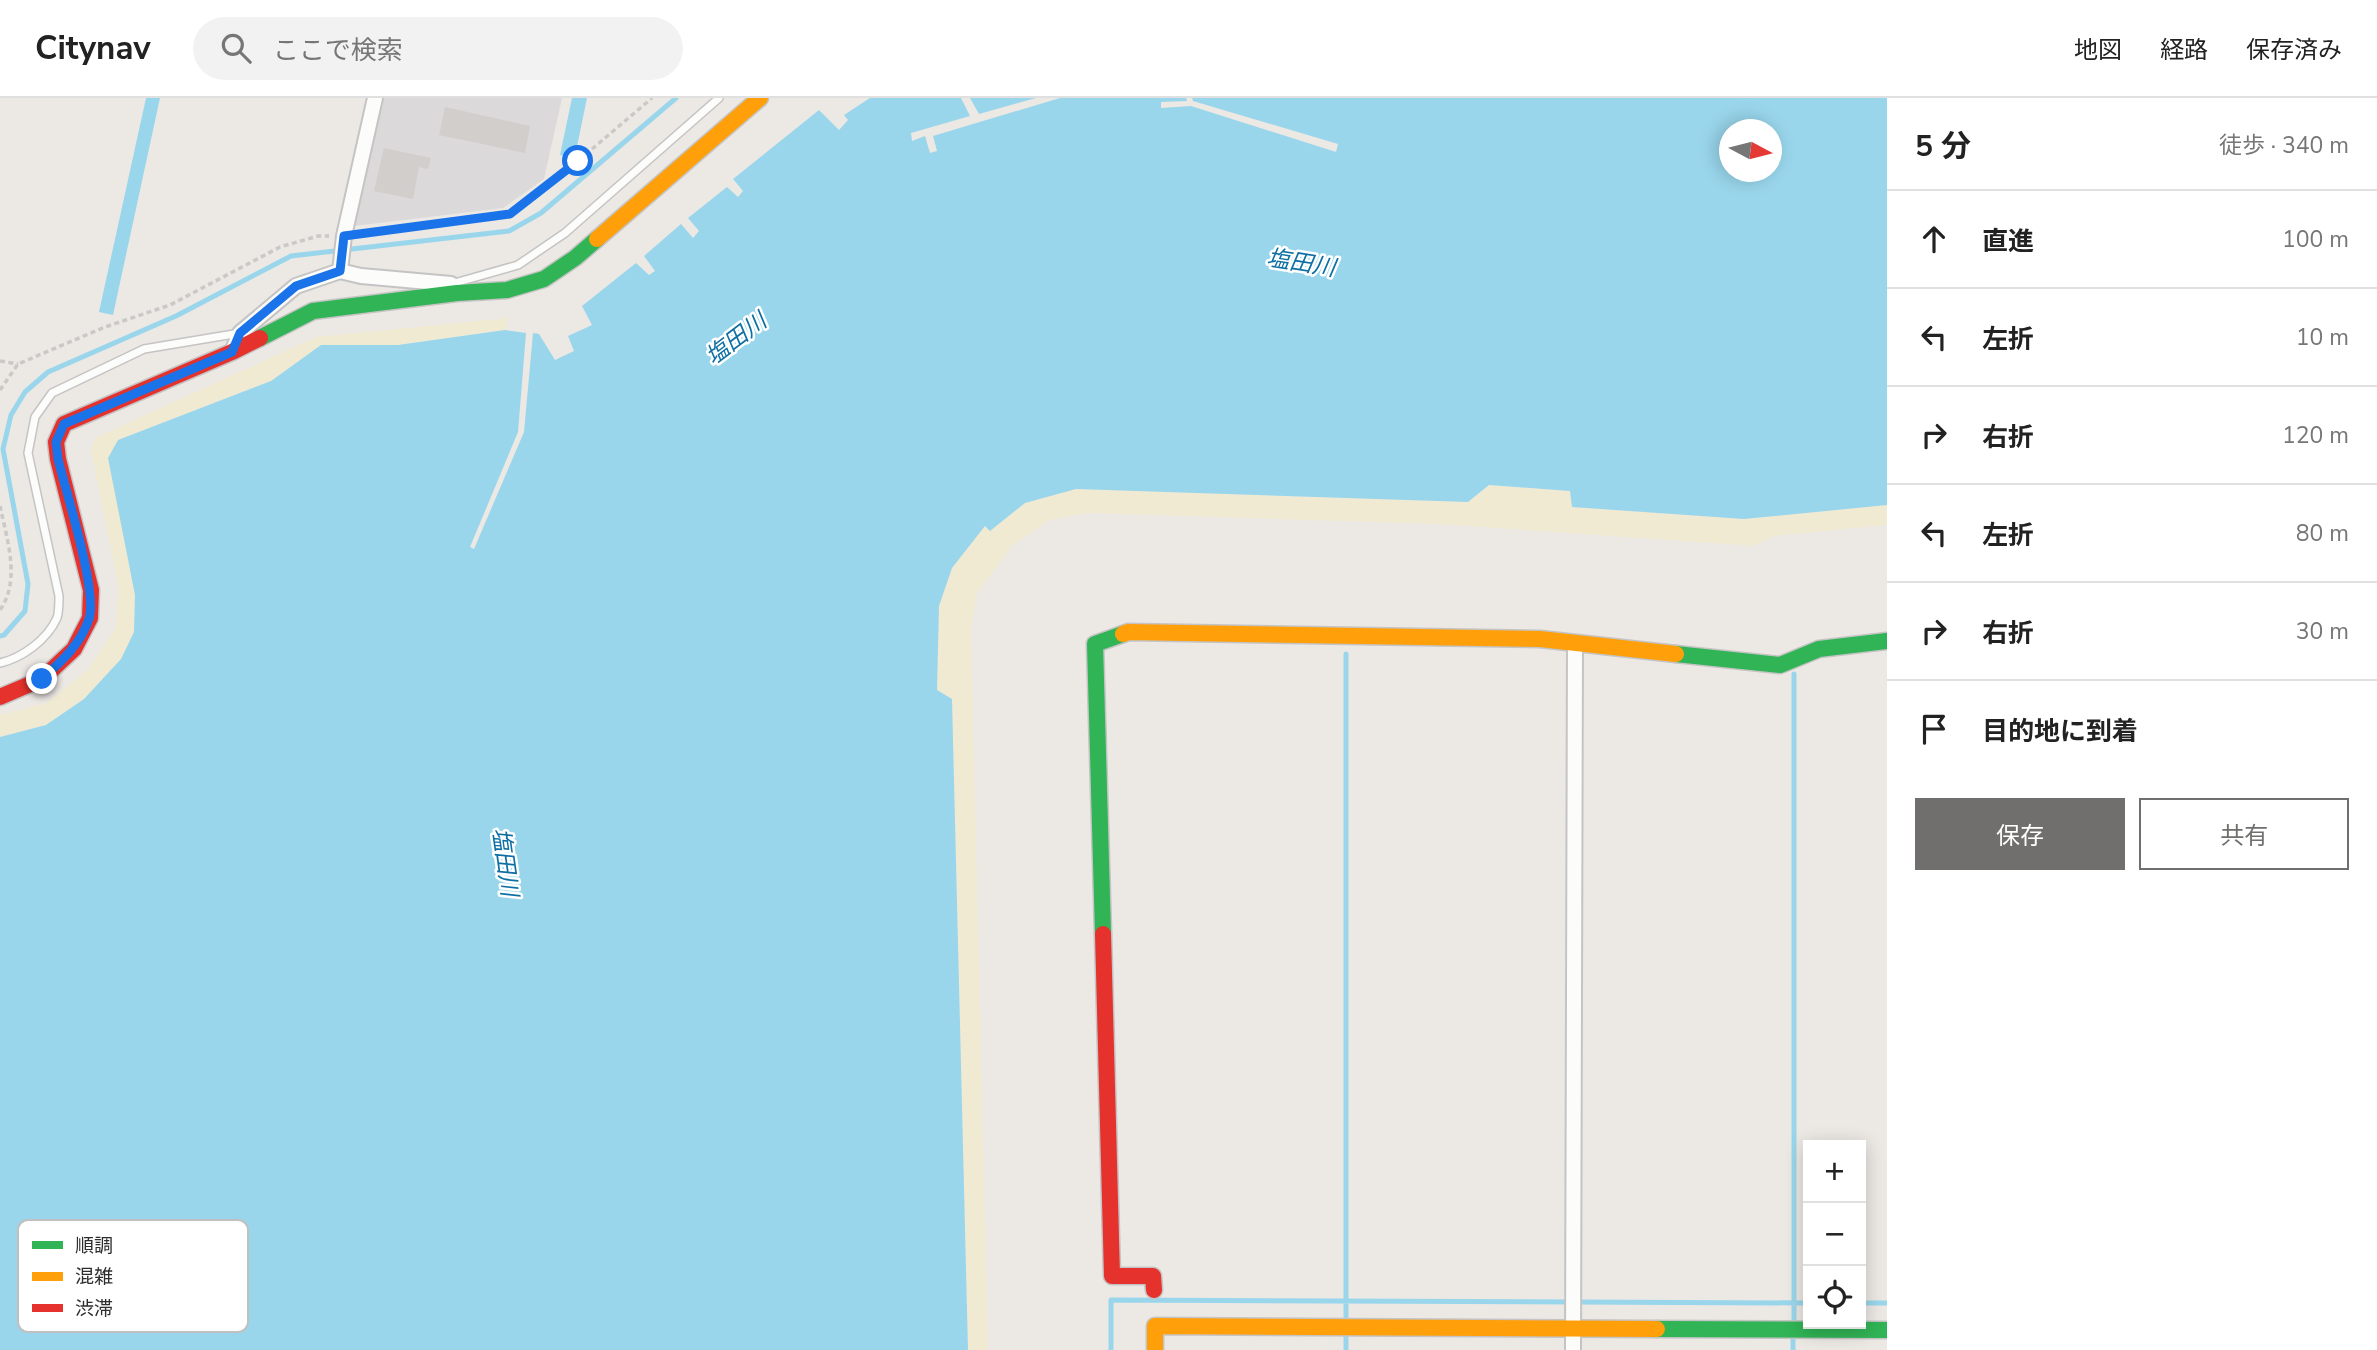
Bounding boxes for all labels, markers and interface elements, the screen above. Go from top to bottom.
search box [193,17,683,80]
text: Citynav [35,26,151,71]
icon: search [217,29,255,67]
text: ここで検索 [273,33,403,68]
text: 地図 [2074,34,2122,66]
text: 経路 [2160,34,2208,66]
text: 保存済み [2246,34,2342,66]
north arrow [1719,119,1782,182]
text: 5 分 [1915,126,1971,167]
text: 徒歩 · 340 m [2219,130,2349,161]
route start [562,145,593,176]
icon: ahead [1915,220,1953,258]
text: 直進 [1982,224,2034,259]
text: 100 m [2282,224,2349,255]
water label: 塩田川 [1265,242,1340,284]
water label: 塩田川 [699,304,775,372]
icon: left [1915,318,1953,356]
text: 左折 [1982,322,2034,357]
text: 10 m [2296,322,2349,353]
icon: right [1915,416,1953,454]
text: 右折 [1982,420,2034,455]
text: 120 m [2282,420,2349,451]
icon: left [1915,514,1953,552]
text: 左折 [1982,518,2034,553]
text: 80 m [2296,518,2349,549]
icon: right [1915,612,1953,650]
text: 右折 [1982,616,2034,651]
text: 30 m [2296,616,2349,647]
route end [26,663,57,694]
icon: arrive [1915,710,1953,748]
text: 目的地に到着 [1982,714,2138,749]
button: 保存 [1915,798,2125,870]
button: 共有 [2139,798,2349,870]
water label: 塩田川 [485,826,526,901]
map controls [1803,1140,1866,1329]
button: + [1803,1140,1866,1203]
button: − [1803,1203,1866,1266]
legend [18,1220,248,1332]
text: 順調 [75,1233,113,1259]
text: 混雑 [75,1264,113,1290]
button: locate [1803,1266,1866,1329]
text: 渋滞 [75,1296,113,1322]

